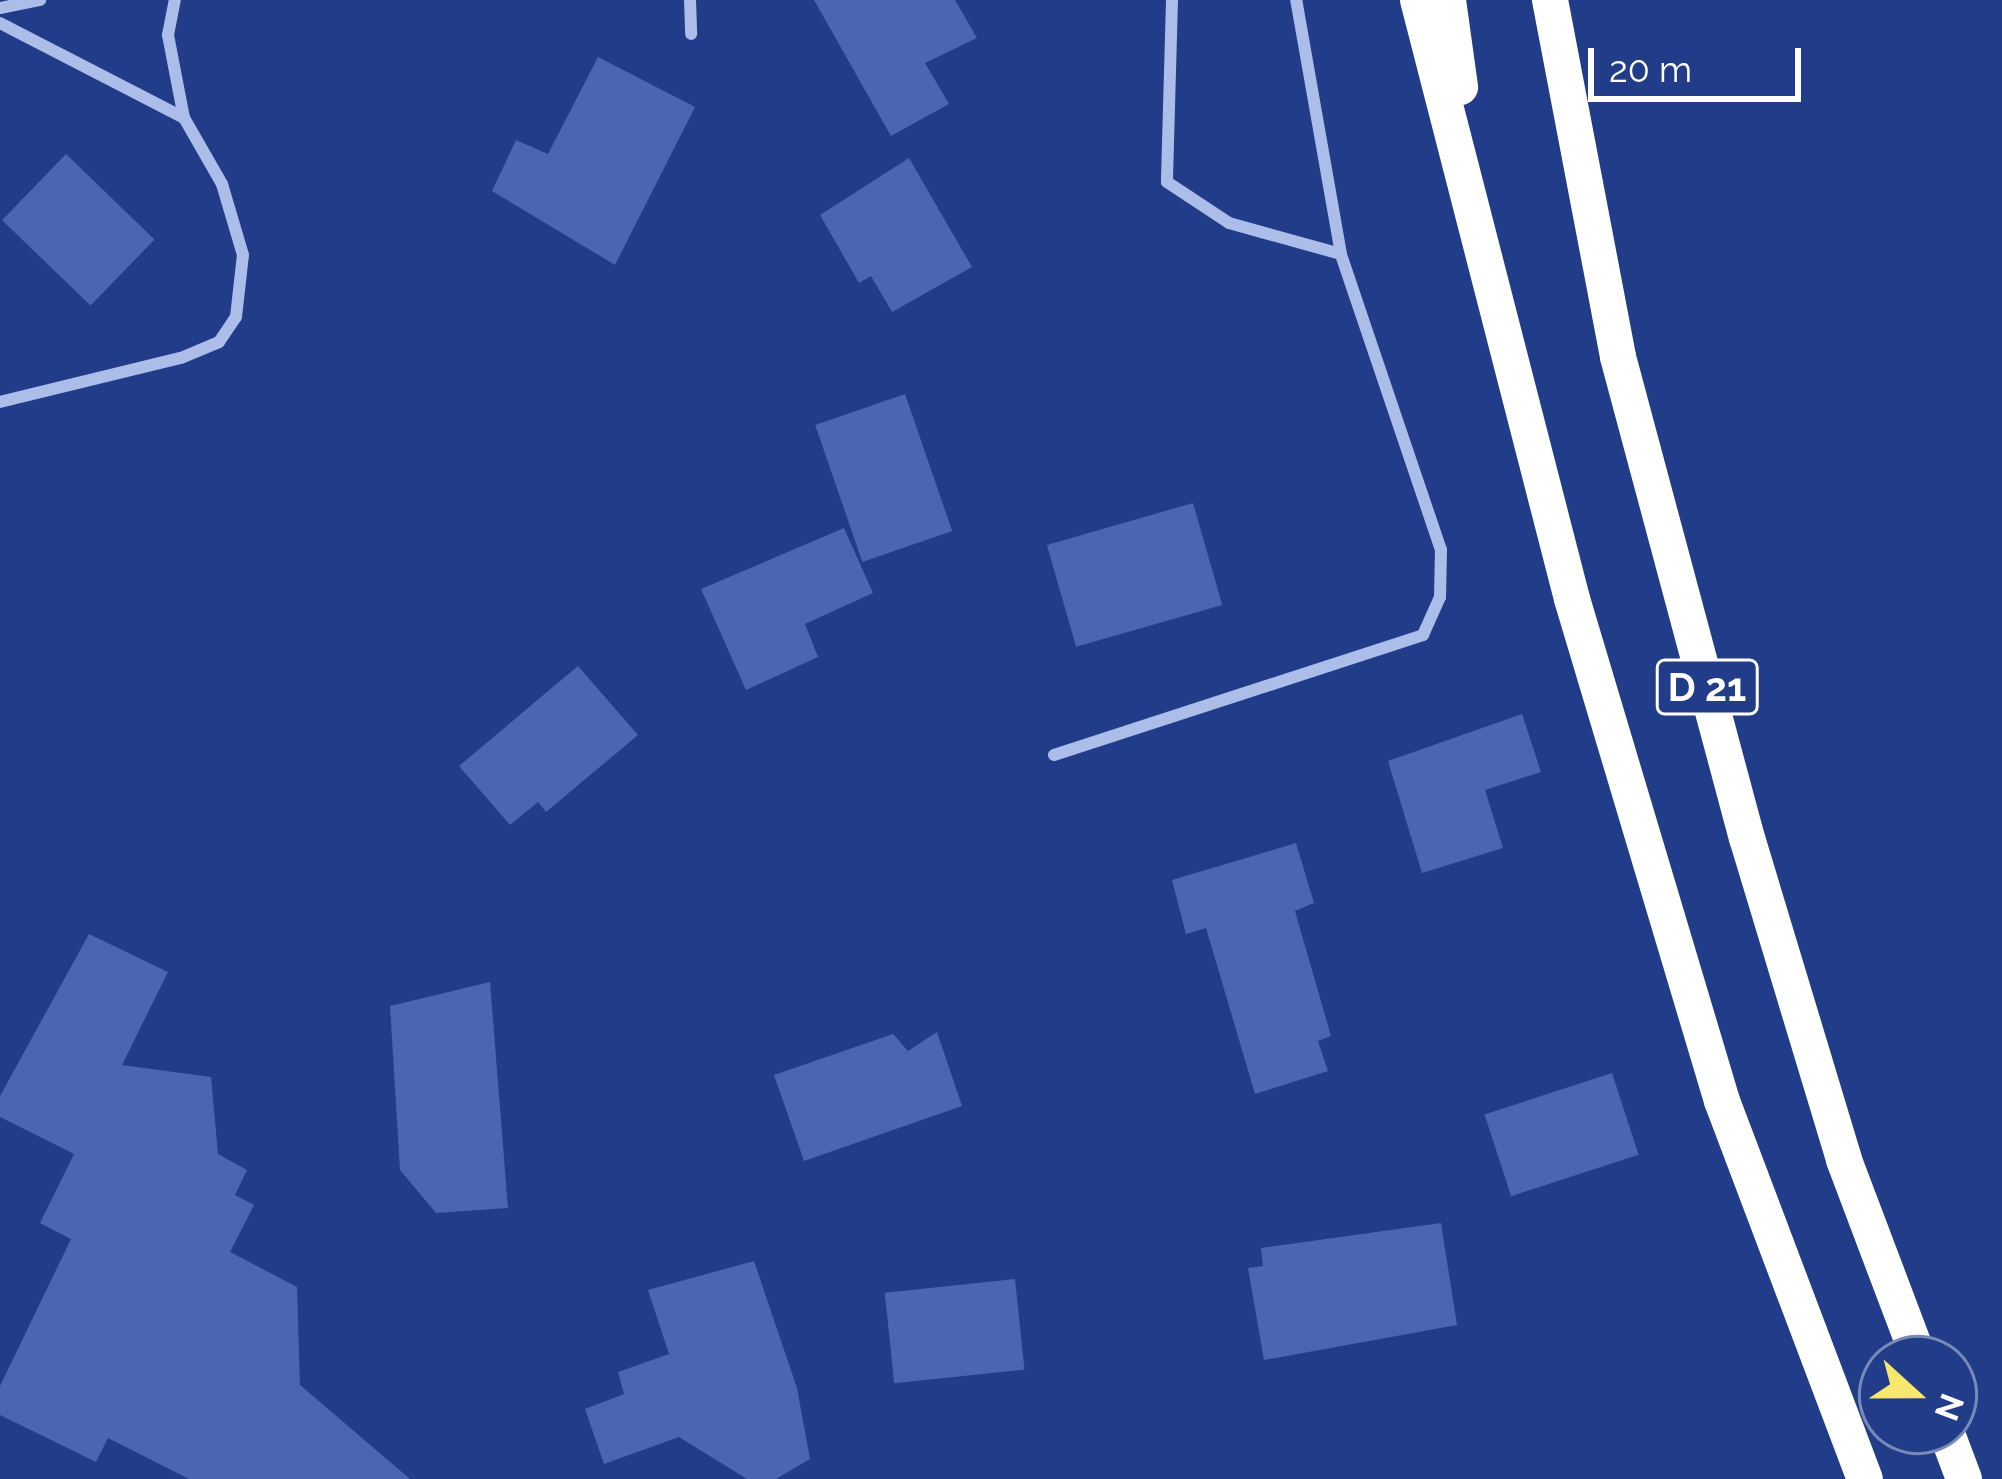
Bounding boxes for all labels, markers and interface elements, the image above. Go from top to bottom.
scale bar [1594,24,1807,98]
text: 20 m [1609,48,1692,90]
road number: D 21 [1653,654,1761,720]
north arrow [1858,1335,1978,1455]
text: N [1927,1388,1972,1426]

